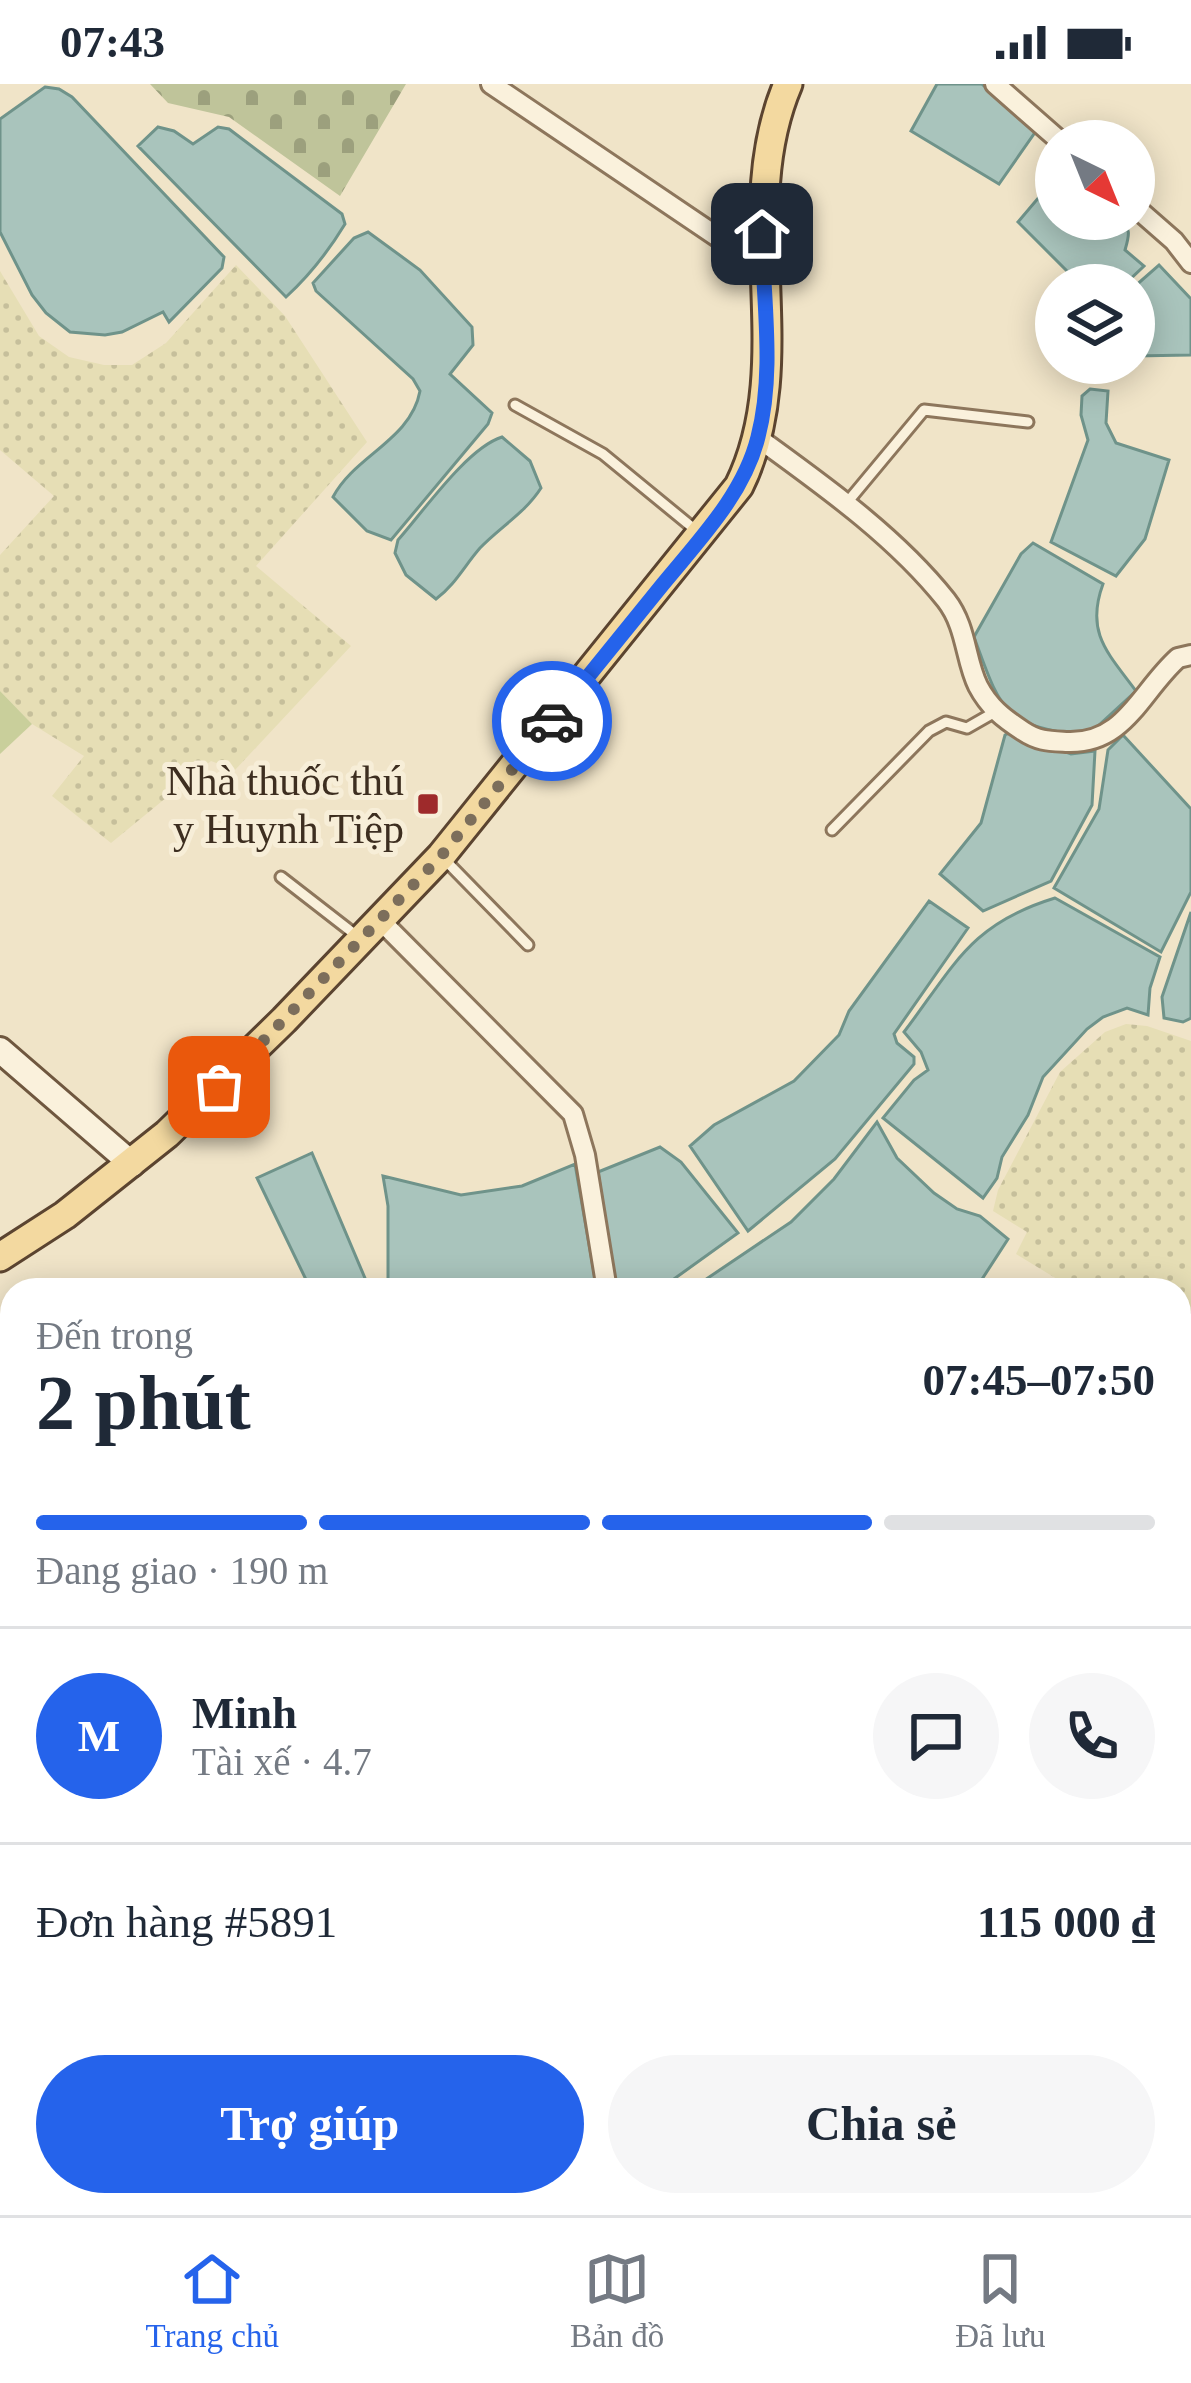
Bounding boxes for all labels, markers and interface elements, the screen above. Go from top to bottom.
text: 07:43 [60,17,165,67]
north arrow [1035,120,1155,240]
map controls [1035,120,1155,384]
pin [711,183,813,285]
icon: home [729,201,795,267]
button: layers [1035,264,1155,384]
courier [492,661,612,781]
icon: car [519,688,585,754]
place label: Nhà thuốc thú y Huynh Tiệp [166,758,404,852]
marker: Nhà thuốc thú y Huynh Tiệp [415,791,441,817]
pin [168,1036,270,1138]
icon: bag [186,1054,252,1120]
text: Đến trong [36,1314,193,1357]
text: 07:45–07:50 [923,1355,1155,1405]
text: 2 phút [36,1359,251,1446]
text: Đang giao · 190 m [36,1549,328,1592]
button: chat [873,1673,999,1799]
button: phone [1029,1673,1155,1799]
text: Minh [192,1688,297,1738]
text: M [78,1711,120,1761]
text: Tài xế · 4.7 [192,1740,372,1783]
text: Đơn hàng #5891 [36,1897,337,1947]
text: 115 000 ₫ [977,1897,1155,1947]
button: Trợ giúp [36,2055,584,2193]
button: Chia sẻ [608,2055,1155,2193]
tab: Trang chủ [145,2246,279,2355]
tab: Bản đồ [570,2246,664,2355]
tab: Đã lưu [955,2246,1046,2355]

